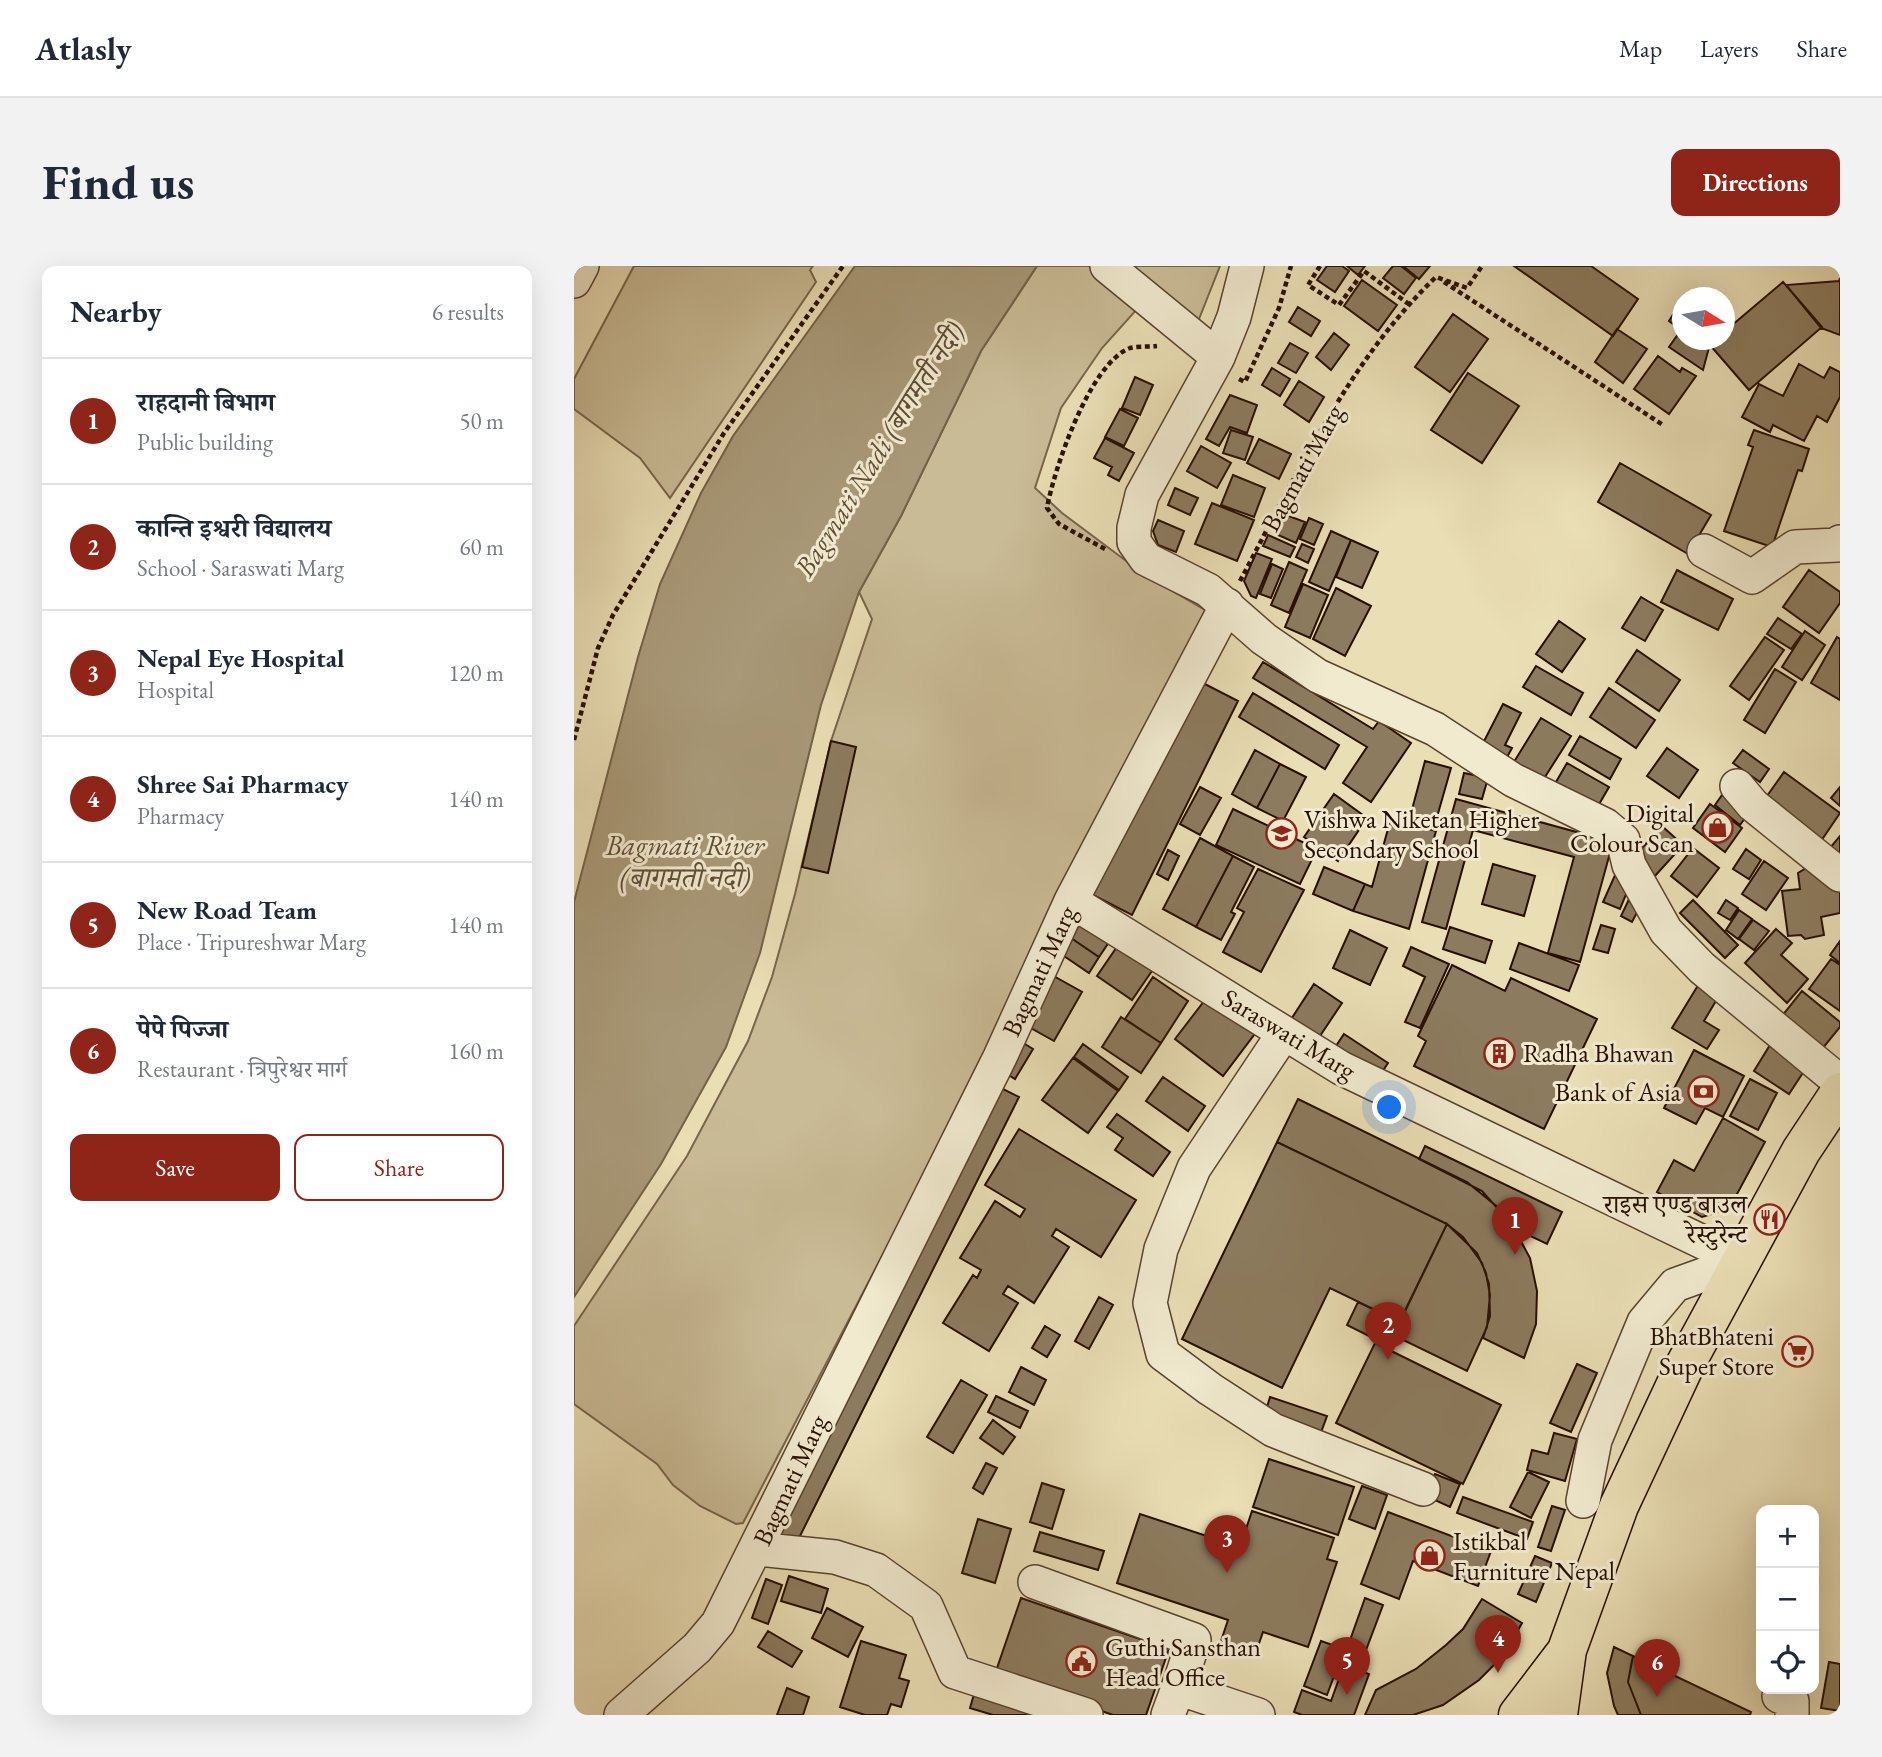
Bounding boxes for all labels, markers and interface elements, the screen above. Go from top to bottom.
text: Atlasly [35,27,132,70]
text: Map [1619,33,1662,64]
text: Layers [1700,33,1759,64]
text: Share [1797,33,1847,64]
button: Directions [1671,149,1840,216]
text: Find us [42,150,194,214]
north arrow [1672,287,1735,350]
text: Nearby [70,292,162,331]
text: 6 results [432,297,504,327]
water label: Bagmati Nadi (बागमती नदी) [785,315,972,584]
text: राहदानी बिभाग [137,385,275,419]
street label: Bagmati Marg [1253,398,1351,538]
text: 1 [87,406,99,436]
text: 50 m [459,406,504,436]
text: Public building [137,427,273,457]
text: कान्ति इश्वरी विद्यालय [137,511,331,545]
text: 2 [87,532,99,562]
text: 60 m [459,532,504,562]
text: School · Saraswati Marg [137,553,344,583]
text: Nepal Eye Hospital [137,641,344,675]
text: 3 [87,658,99,688]
text: 120 m [448,658,504,688]
text: Hospital [137,675,214,705]
text: Shree Sai Pharmacy [137,767,349,801]
text: 4 [87,784,99,814]
text: 140 m [448,784,504,814]
place label: Digital Colour Scan [1570,796,1694,860]
text: Pharmacy [137,801,224,831]
place label: Vishwa Niketan Higher Secondary School [1304,802,1539,866]
shop icon: Digital Colour Scan [1700,811,1734,845]
school or university icon: Vishwa Niketan Higher Secondary School [1264,817,1298,851]
water label: Bagmati River (बागमती नदी) [605,827,766,895]
text: New Road Team [137,893,317,927]
street label: Bagmati Marg [994,899,1084,1042]
text: 5 [87,910,99,940]
text: 140 m [448,910,504,940]
text: Place · Tripureshwar Marg [137,927,366,957]
street label: Saraswati Marg [1216,981,1363,1088]
text: पेपे पिज्जा [137,1012,228,1046]
text: 6 [87,1036,99,1066]
text: 160 m [448,1036,504,1066]
building icon: Radha Bhawan [1483,1036,1517,1070]
place label: Radha Bhawan [1523,1036,1674,1070]
text: Restaurant · त्रिपुरेश्वर मार्ग [137,1054,347,1084]
place label: Bank of Asia [1555,1075,1682,1109]
bank icon: Bank of Asia [1687,1075,1721,1109]
your location [1372,1090,1406,1124]
button: Save [70,1134,280,1201]
button: Share [294,1134,504,1201]
place label: राइस एण्ड बाउल रेस्टुरेन्ट [1601,1187,1749,1251]
pin: 1 [1492,1197,1538,1255]
restaurant icon: राइस एण्ड बाउल रेस्टुरेन्ट [1753,1202,1787,1236]
pin: 2 [1365,1302,1411,1360]
place label: BhatBhateni Super Store [1649,1319,1774,1383]
supermarket icon: BhatBhateni Super Store [1780,1334,1814,1368]
street label: Bagmati Marg [745,1408,835,1551]
map controls [1756,1505,1819,1694]
button: + [1756,1505,1819,1568]
pin: 3 [1204,1515,1250,1573]
place label: Istikbal Furniture Nepal [1453,1524,1615,1588]
shop icon: Istikbal Furniture Nepal [1413,1539,1447,1573]
button: − [1756,1568,1819,1631]
pin: 4 [1475,1615,1521,1673]
place label: Guthi Sansthan Head Office [1105,1630,1261,1694]
button: locate [1756,1631,1819,1694]
pin: 5 [1324,1637,1370,1695]
pin: 6 [1634,1639,1680,1697]
public building icon: Guthi Sansthan Head Office [1065,1645,1099,1679]

